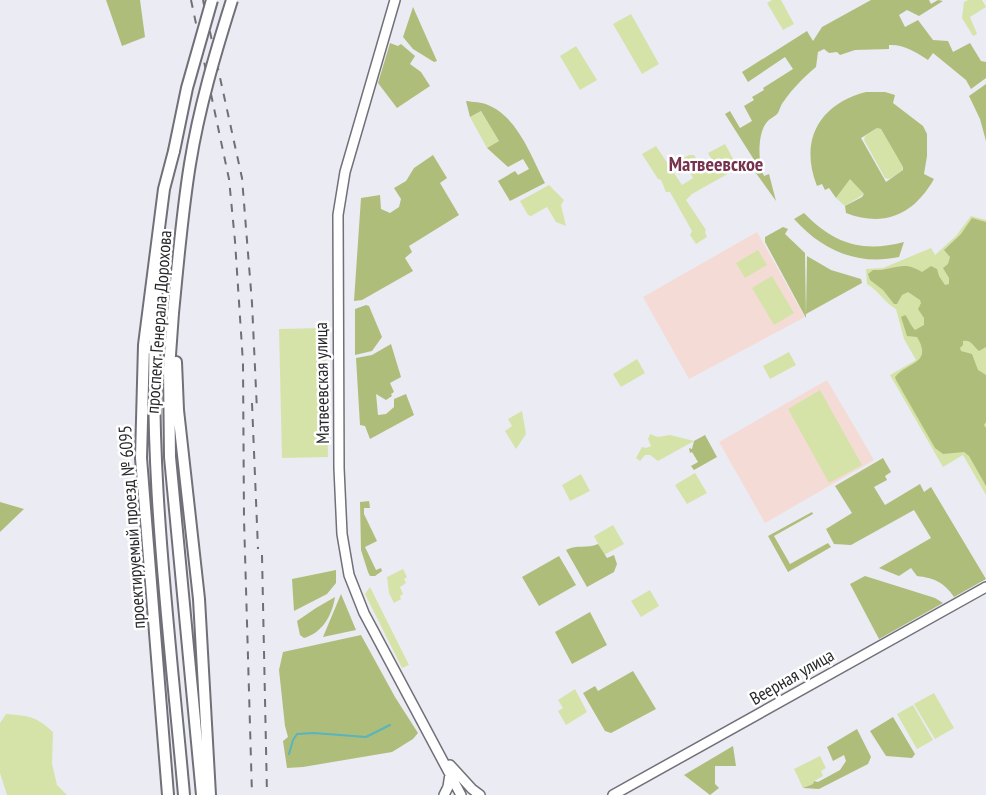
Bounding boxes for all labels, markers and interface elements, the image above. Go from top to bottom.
district label: Матвеевское [669,151,763,177]
street label: проспект Генерала Дорохова [141,230,176,414]
street label: Матвеевская улица [309,322,334,444]
street label: проектируемый проезд № 6095 [113,425,150,630]
street label: Веерная улица [745,643,838,710]

